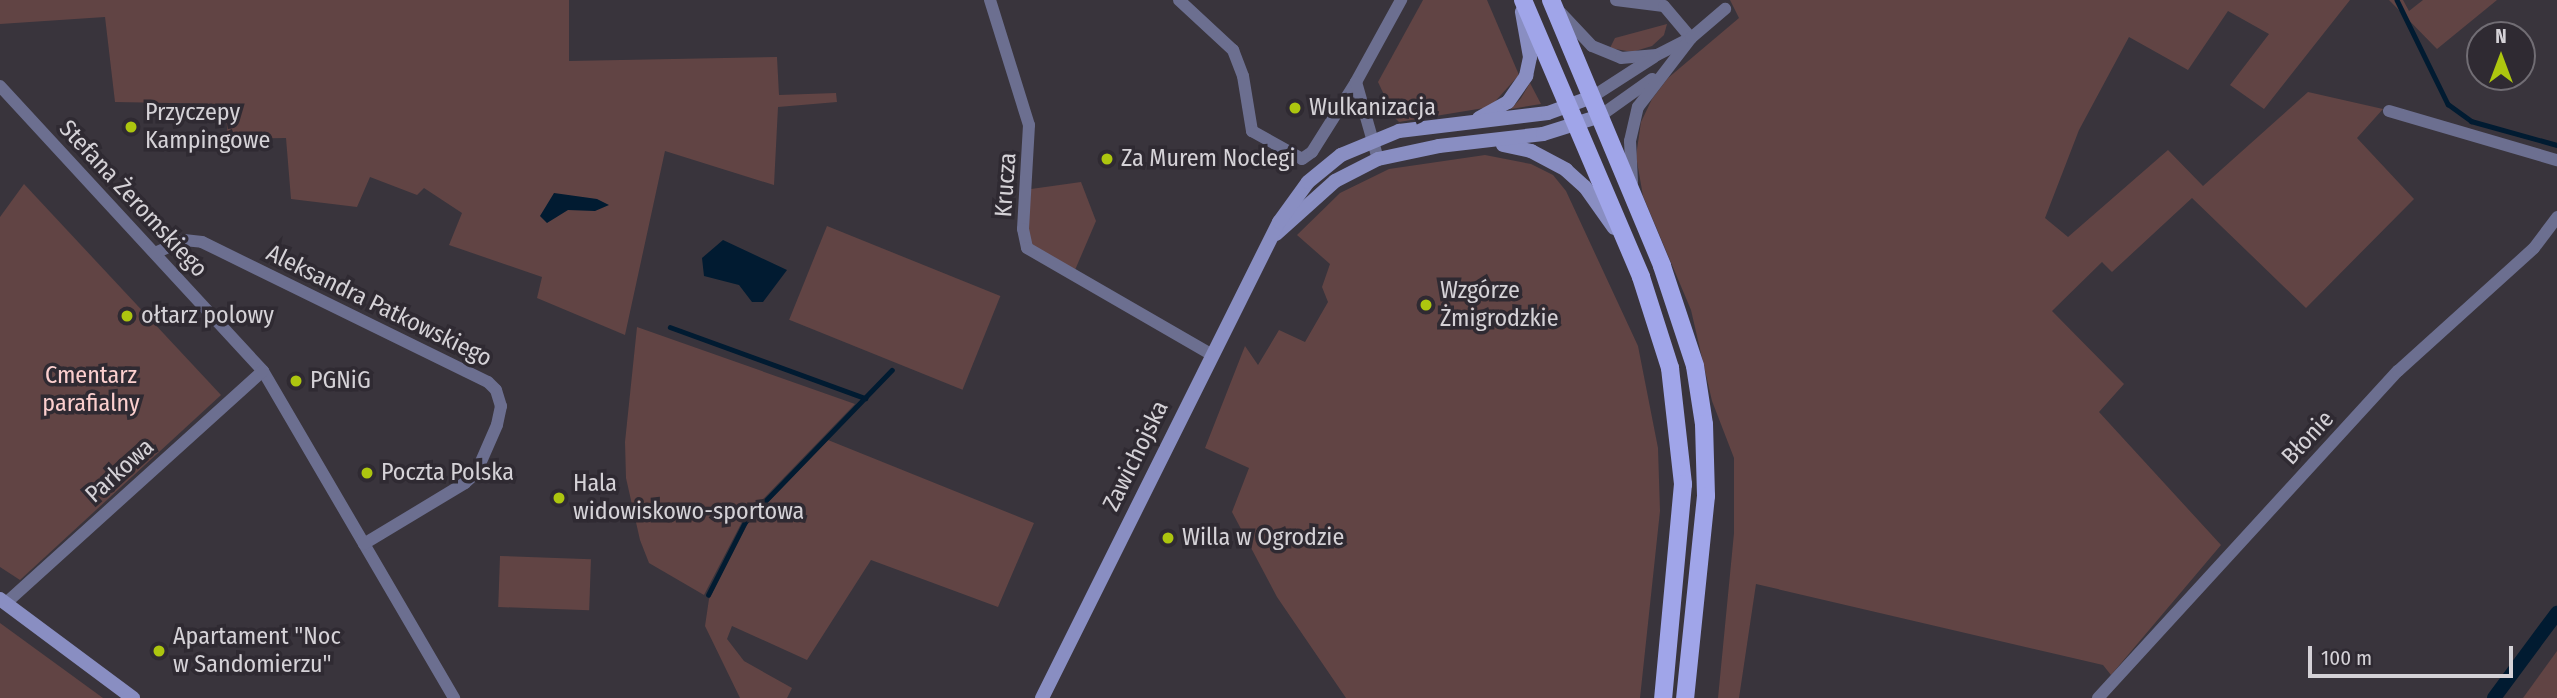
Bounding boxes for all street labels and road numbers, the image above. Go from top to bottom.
street label: Stefana Żeromskiego [53,115,213,283]
street label: Krucza [989,152,1023,218]
street label: Aleksandra Patkowskiego [262,239,496,373]
street label: Zawichojska [1097,396,1175,516]
street label: Błonie [2276,405,2340,471]
street label: Parkowa [80,433,160,509]

